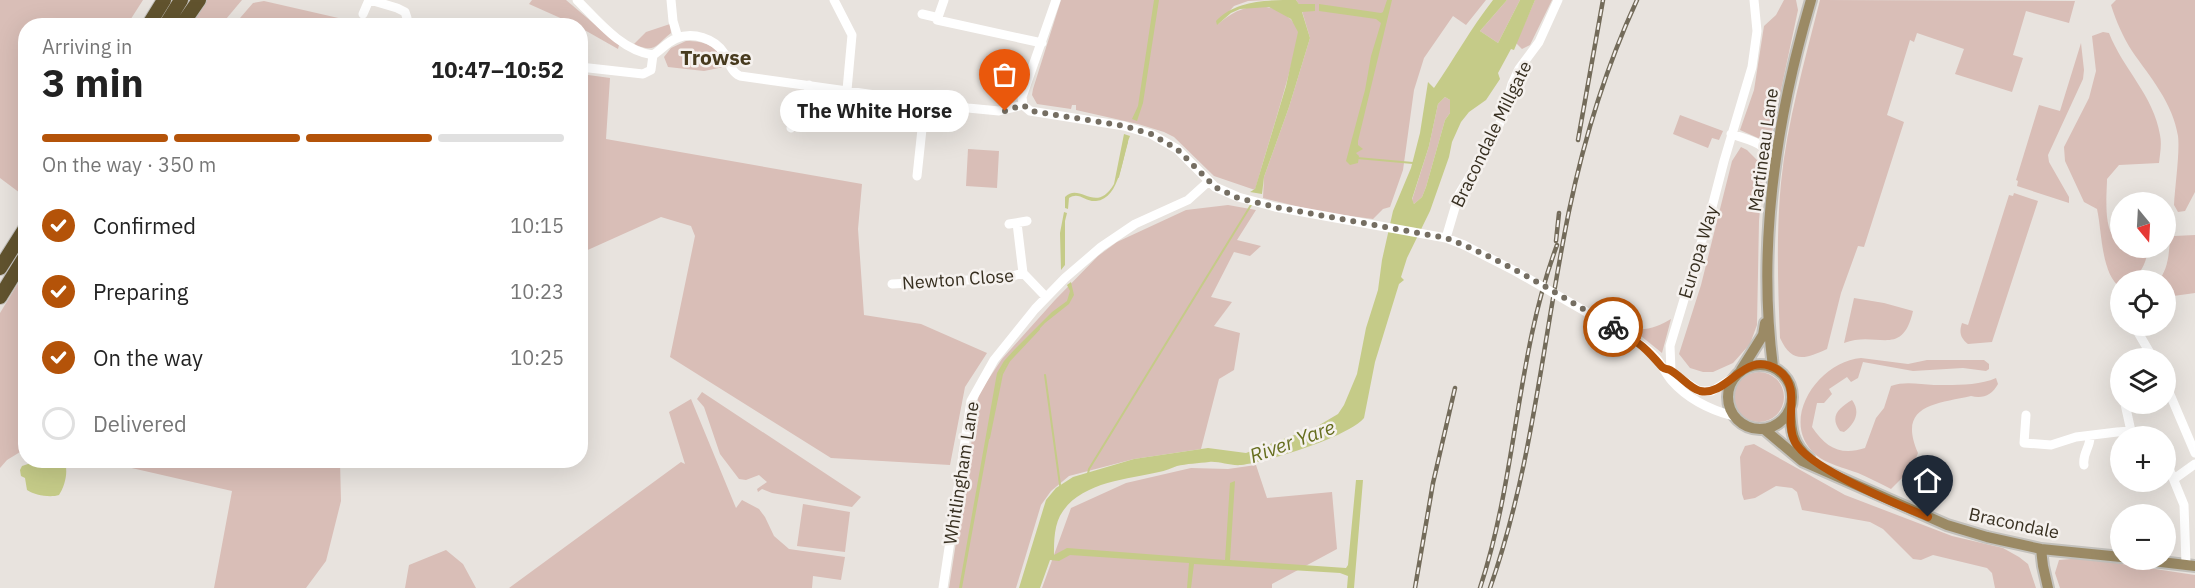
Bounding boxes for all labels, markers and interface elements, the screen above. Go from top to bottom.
text: Arriving in [42,33,132,60]
district label: Trowse [680,43,752,71]
pin [979,49,1030,111]
text: 10:47–10:52 [431,55,564,84]
text: 3 min [42,57,144,108]
street label: Bracondale Millgate [1446,57,1537,211]
icon: bag [988,58,1021,91]
street label: Martineau Lane [1743,87,1783,213]
callout: The White Horse [780,90,969,132]
text: The White Horse [797,97,952,124]
text: On the way · 350 m [42,151,216,178]
north arrow [2110,192,2176,258]
map controls [2110,192,2176,570]
street label: Europa Way [1673,203,1723,301]
icon: check [42,209,75,242]
text: Confirmed [93,211,196,240]
text: 10:15 [510,212,564,239]
street label: Newton Close [901,264,1015,294]
button: locate [2110,270,2176,336]
icon: check [42,275,75,308]
text: Preparing [93,277,188,306]
text: 10:23 [510,278,564,305]
courier [1583,297,1643,357]
icon: bike [1597,311,1630,344]
icon: check [42,341,75,374]
text: On the way [93,343,203,372]
text: 10:25 [510,344,564,371]
button: layers [2110,348,2176,414]
street label: Whitlingham Lane [938,400,984,546]
text: Delivered [93,409,187,438]
water label: River Yare [1246,413,1338,469]
button: + [2110,426,2176,492]
pin [1902,455,1953,517]
icon: home [1911,464,1944,497]
street label: Bracondale [1967,502,2061,544]
button: − [2110,504,2176,570]

